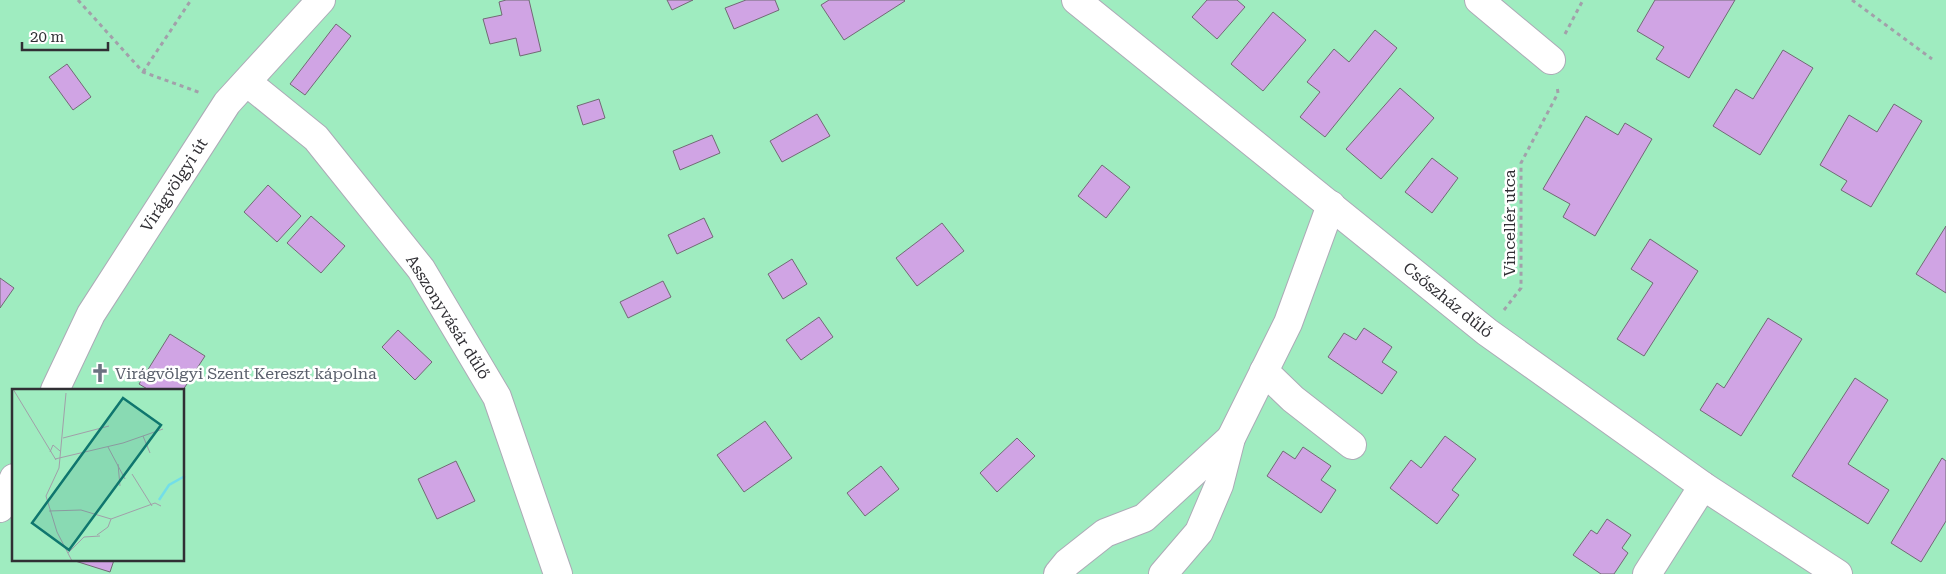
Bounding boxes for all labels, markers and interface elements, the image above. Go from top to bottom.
scale bar [22,20,109,52]
text: 20 m [30,28,65,46]
street label: Virágvölgyi út [137,134,211,236]
street label: Vincellér utca [1500,169,1519,276]
street label: Asszonyvásár dűlő [402,251,494,383]
street label: Csőszház dűlő [1399,258,1497,342]
church icon: Virágvölgyi Szent Kereszt kápolna [89,362,111,384]
place label: Virágvölgyi Szent Kereszt kápolna [115,364,377,383]
inset map [12,389,185,562]

